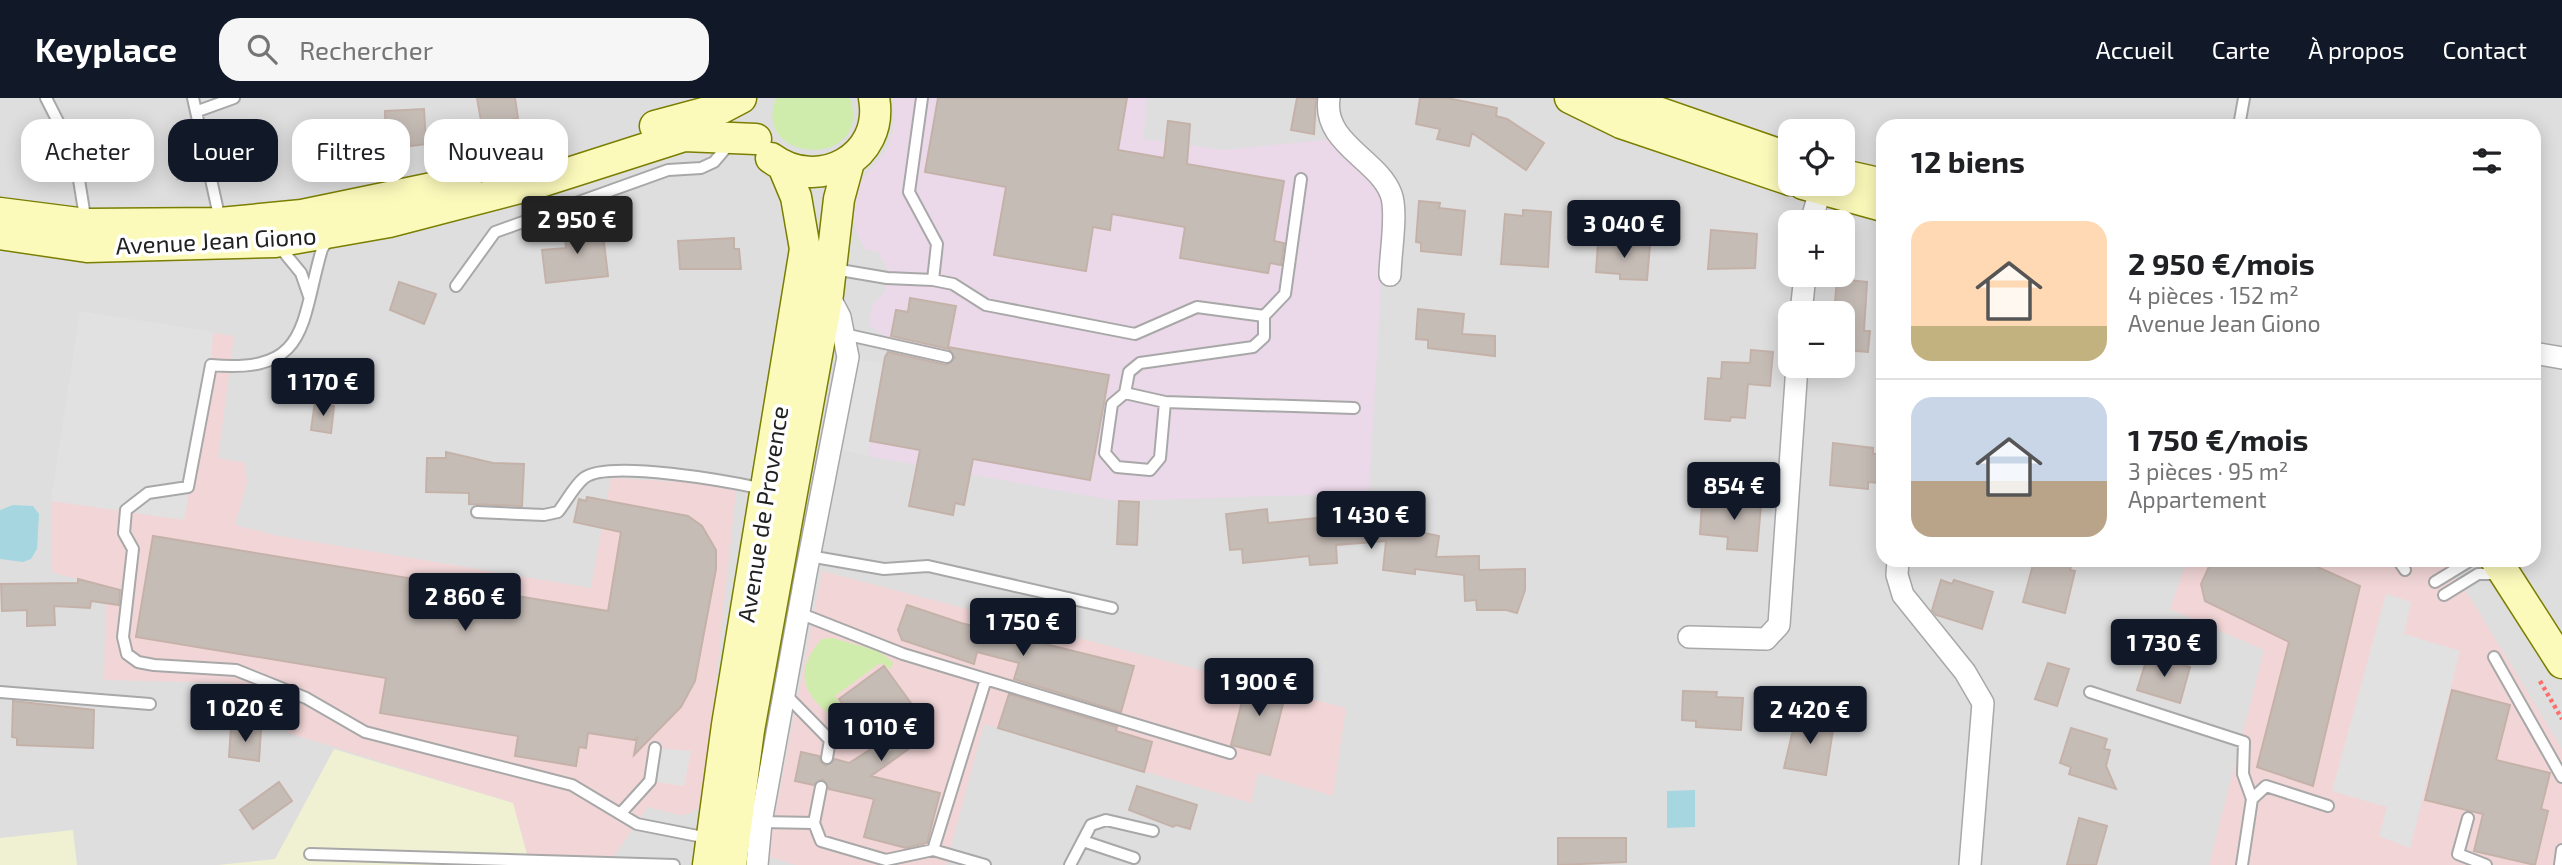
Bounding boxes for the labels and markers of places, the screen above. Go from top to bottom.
pin: 2 950 € [512,197,642,256]
pin: 3 040 € [1559,200,1689,260]
pin: 1 170 € [258,358,388,418]
pin: 854 € [1685,462,1783,522]
pin: 1 430 € [1306,491,1436,551]
pin: 2 860 € [400,574,530,633]
pin: 1 750 € [958,598,1088,658]
pin: 1 730 € [2099,620,2229,679]
pin: 1 900 € [1194,658,1324,718]
pin: 1 020 € [180,684,310,744]
pin: 2 420 € [1745,686,1875,746]
pin: 1 010 € [816,704,946,763]

